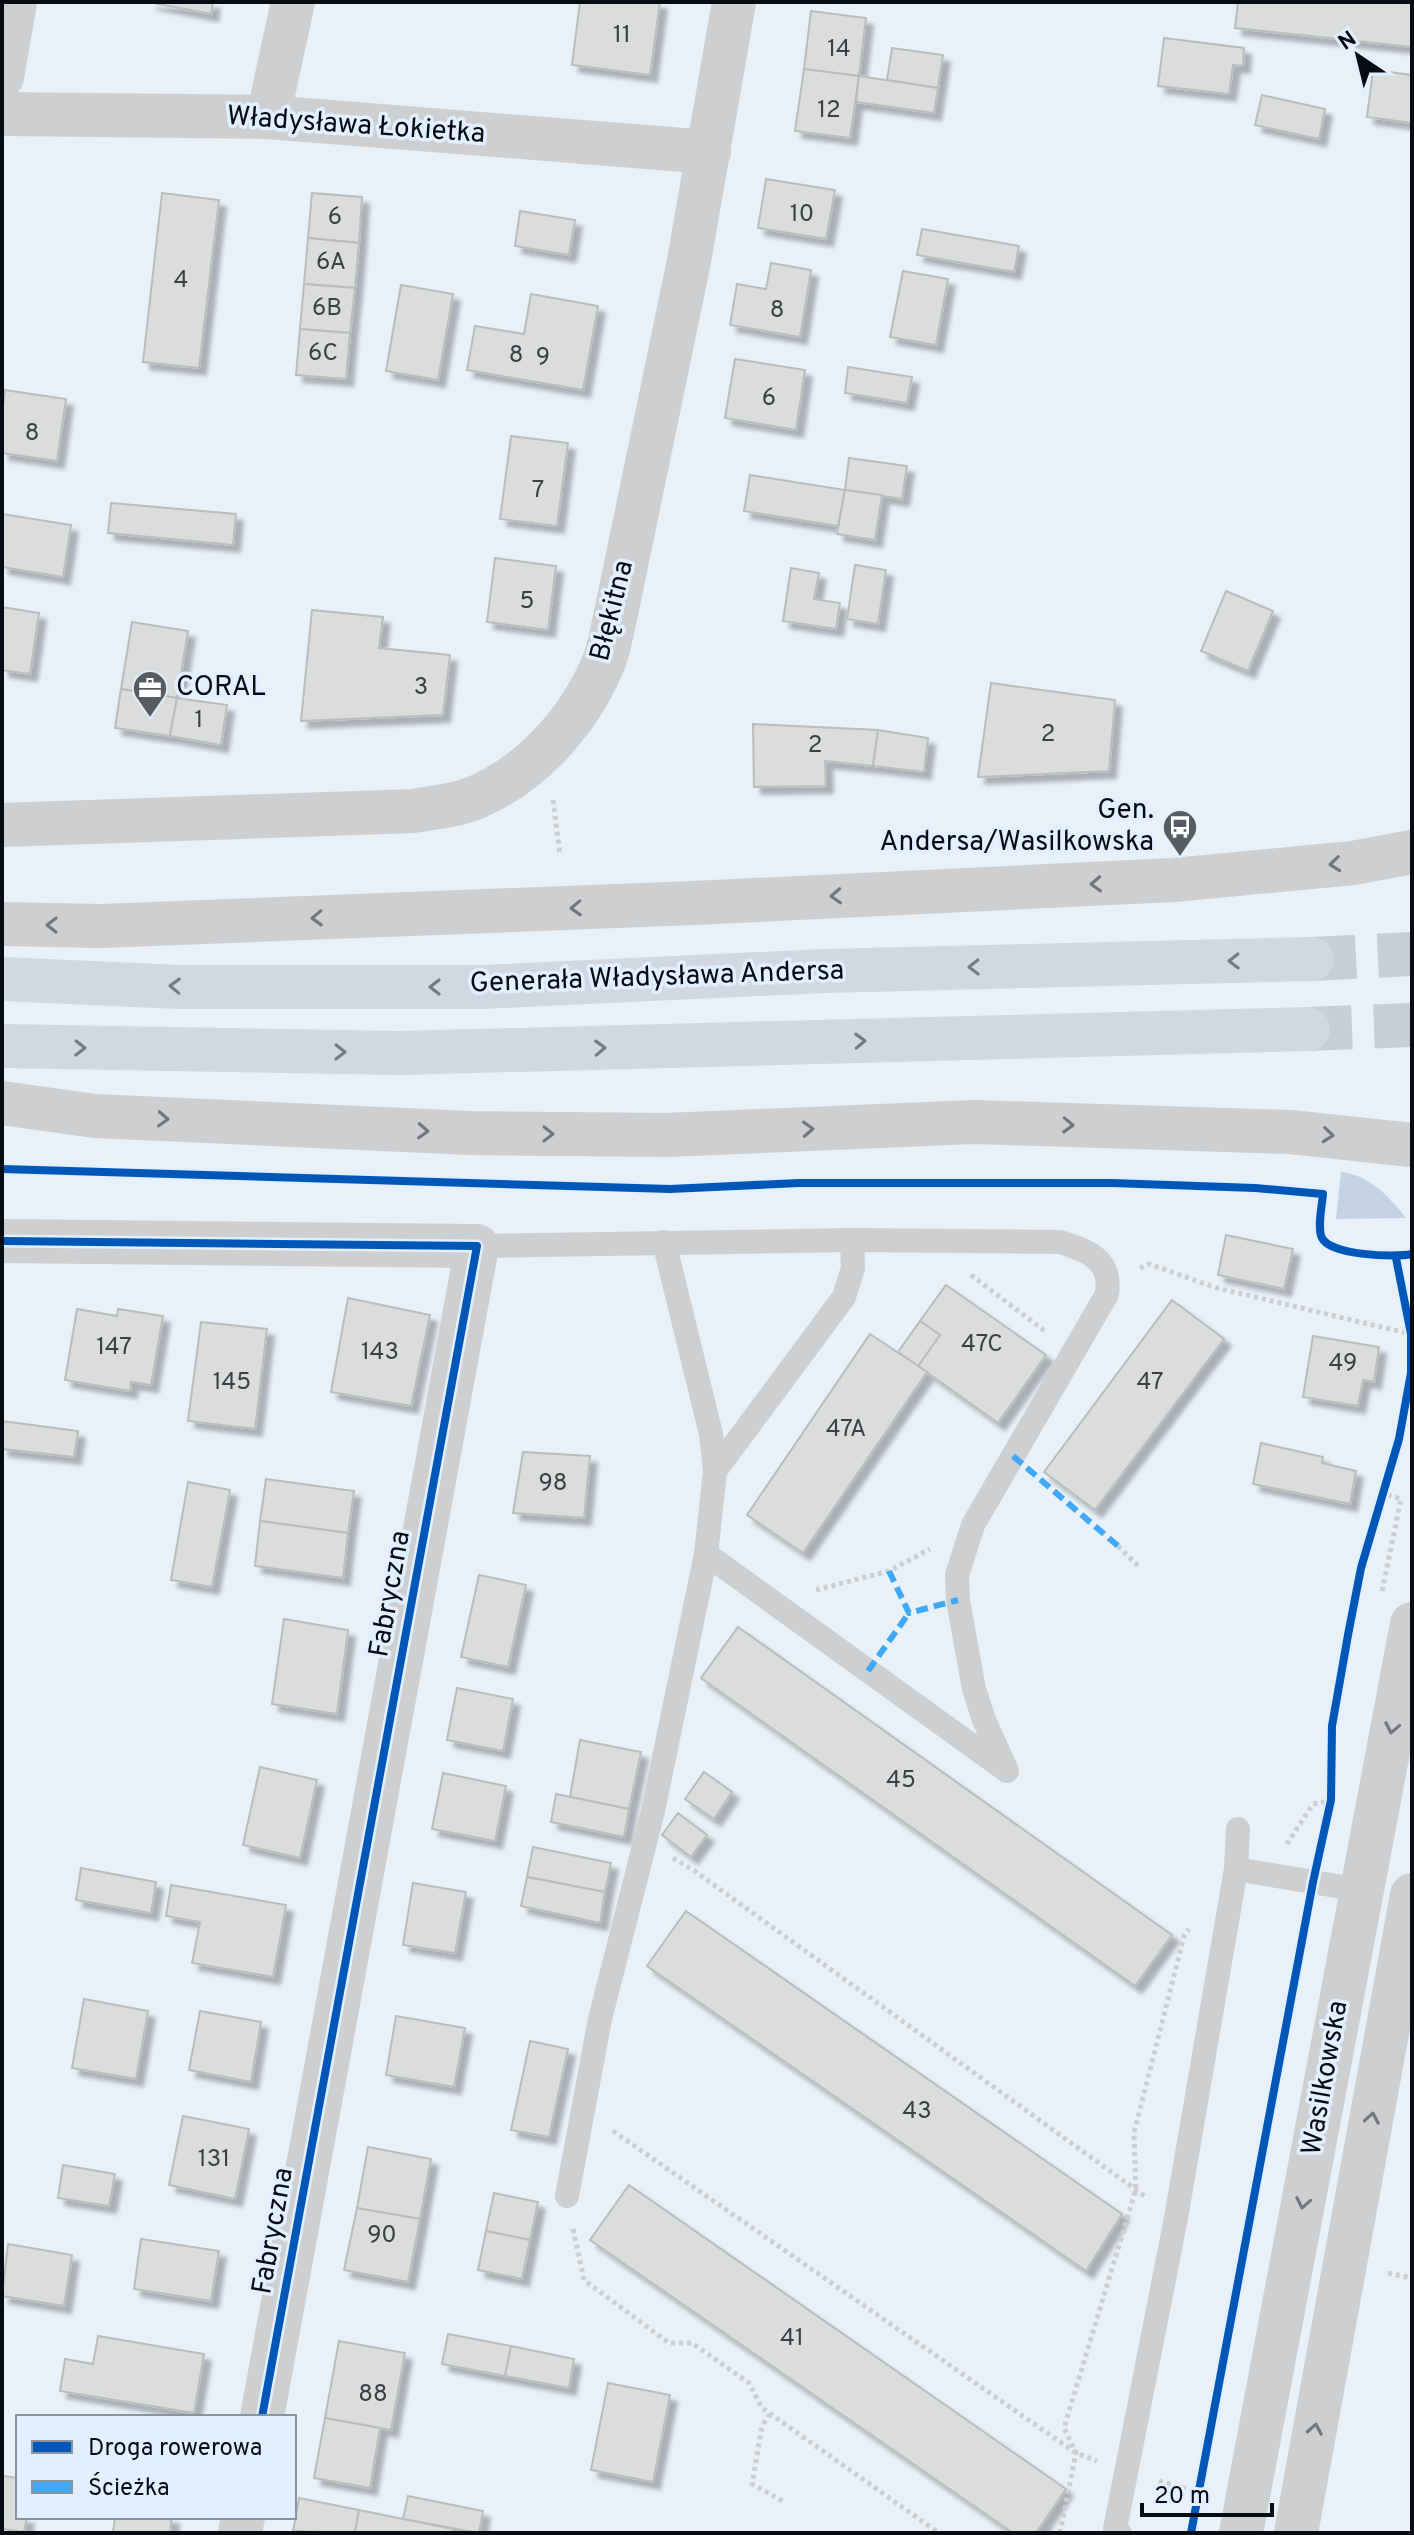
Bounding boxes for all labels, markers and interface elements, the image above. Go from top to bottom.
north arrow [1318,16,1398,96]
house number: 11 [613,21,631,51]
text: N [1334,26,1362,57]
house number: 14 [827,35,851,65]
house number: 12 [817,96,841,126]
street label: Władysława Łokietka [226,99,486,153]
house number: 10 [790,200,814,230]
house number: 6 [328,203,342,233]
house number: 6A [316,248,346,278]
house number: 4 [174,266,188,296]
house number: 6B [312,294,342,324]
house number: 8 [770,296,784,326]
house number: 6C [308,339,338,369]
house number: 8 [509,341,523,371]
house number: 9 [536,343,550,373]
house number: 6 [762,384,776,414]
house number: 8 [25,419,39,449]
house number: 7 [532,476,544,506]
street label: Błękitna [583,557,643,665]
house number: 5 [520,587,534,617]
office icon: CORAL [131,669,169,719]
place label: CORAL [176,670,266,706]
house number: 3 [414,673,428,703]
house number: 1 [195,706,203,736]
house number: 2 [1041,720,1055,750]
house number: 2 [808,731,822,761]
place label: Gen. Andersa/Wasilkowska [880,793,1154,861]
bus stop icon: Gen. Andersa/Wasilkowska [1161,808,1199,858]
one-way arrow [1328,856,1341,873]
one-way arrow [1089,875,1102,892]
one-way arrow [829,888,842,905]
one-way arrow [569,899,582,916]
one-way arrow [310,909,323,926]
one-way arrow [45,917,58,934]
street label: Generała Władysława Andersa [469,953,845,1003]
one-way arrow [1227,953,1240,970]
one-way arrow [967,959,980,976]
one-way arrow [168,978,181,995]
one-way arrow [428,978,441,996]
one-way arrow [854,1032,867,1049]
one-way arrow [74,1039,87,1057]
one-way arrow [594,1039,607,1056]
one-way arrow [334,1043,347,1061]
one-way arrow [157,1111,170,1128]
one-way arrow [1062,1116,1075,1133]
one-way arrow [802,1121,815,1138]
one-way arrow [417,1122,430,1139]
one-way arrow [542,1125,555,1143]
one-way arrow [1322,1127,1335,1144]
house number: 47C [961,1330,1003,1360]
house number: 147 [96,1333,132,1363]
house number: 143 [361,1338,399,1368]
house number: 49 [1329,1349,1357,1379]
house number: 145 [213,1368,251,1398]
house number: 47 [1136,1368,1164,1398]
house number: 47A [826,1415,866,1445]
house number: 98 [539,1469,568,1499]
street label: Fabryczna [362,1528,420,1660]
one-way arrow [1385,1721,1402,1734]
house number: 45 [886,1766,916,1796]
street label: Wasilkowska [1295,1998,1357,2158]
house number: 43 [902,2097,932,2127]
one-way arrow [1362,2111,1379,2125]
house number: 131 [198,2145,230,2175]
street label: Fabryczna [245,2165,303,2297]
one-way arrow [1295,2197,1312,2210]
house number: 90 [367,2221,397,2251]
house number: 41 [780,2324,804,2354]
house number: 88 [358,2380,388,2410]
legend [16,2415,296,2519]
one-way arrow [1305,2422,1322,2435]
text: Droga rowerowa [88,2434,262,2464]
scale bar [1142,2467,1272,2517]
text: Ścieżka [88,2472,170,2504]
text: 20 m [1154,2482,1210,2512]

